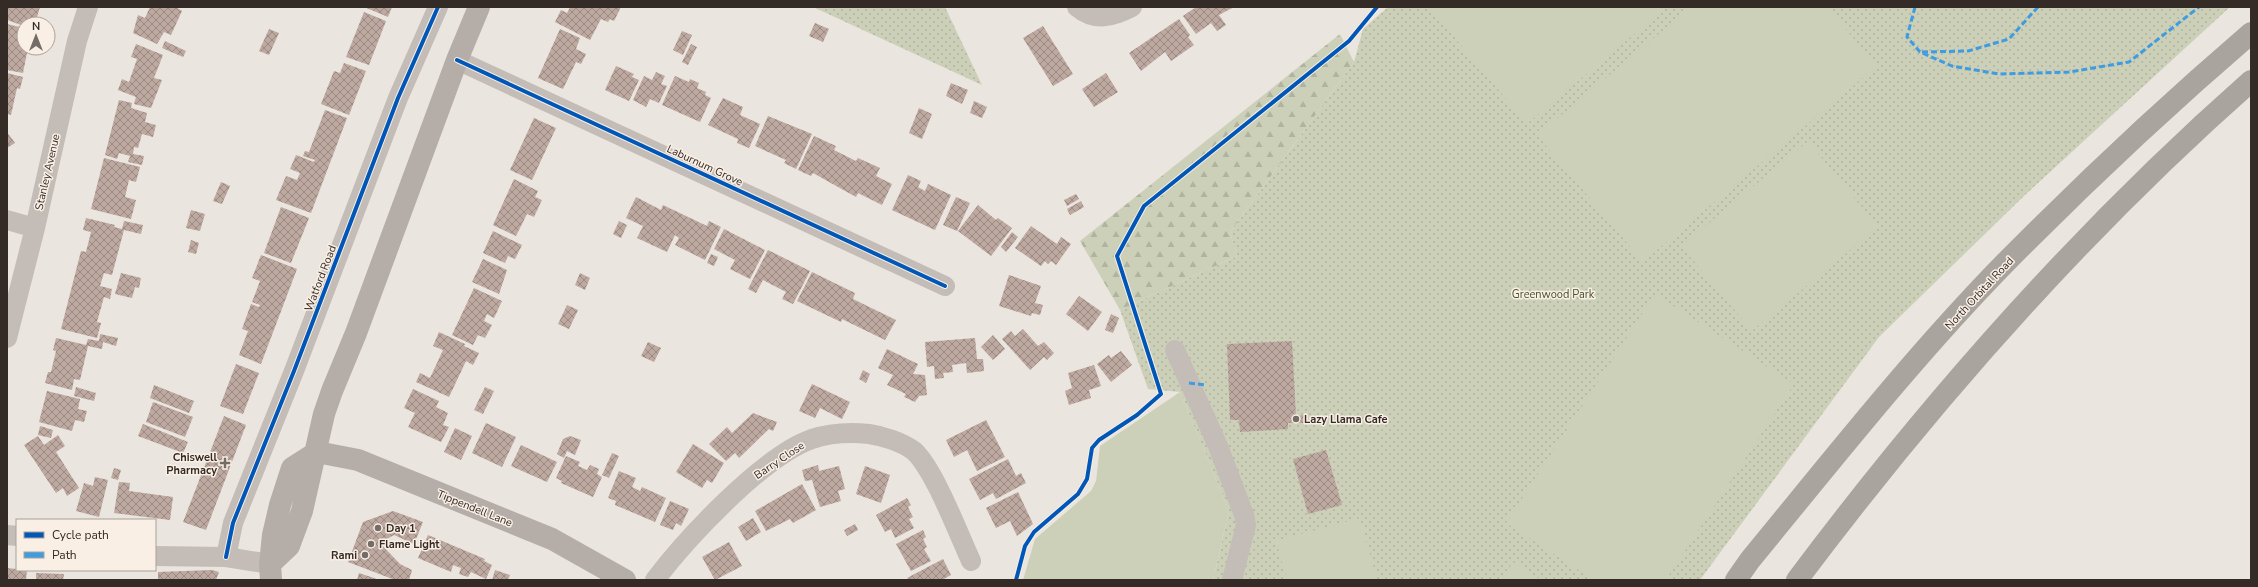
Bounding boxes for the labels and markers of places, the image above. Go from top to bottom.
place label: Lazy Llama Cafe [1304,412,1388,427]
marker: Lazy Llama Cafe [1291,414,1301,424]
place label: Chiswell Pharmacy [166,450,217,478]
marker: Chiswell Pharmacy [220,458,230,468]
place label: Day 1 [386,521,416,536]
marker: Day 1 [373,523,383,533]
place label: Flame Light [379,537,440,552]
marker: Flame Light [366,539,376,549]
place label: Rami [331,548,357,563]
marker: Rami [360,550,370,560]

